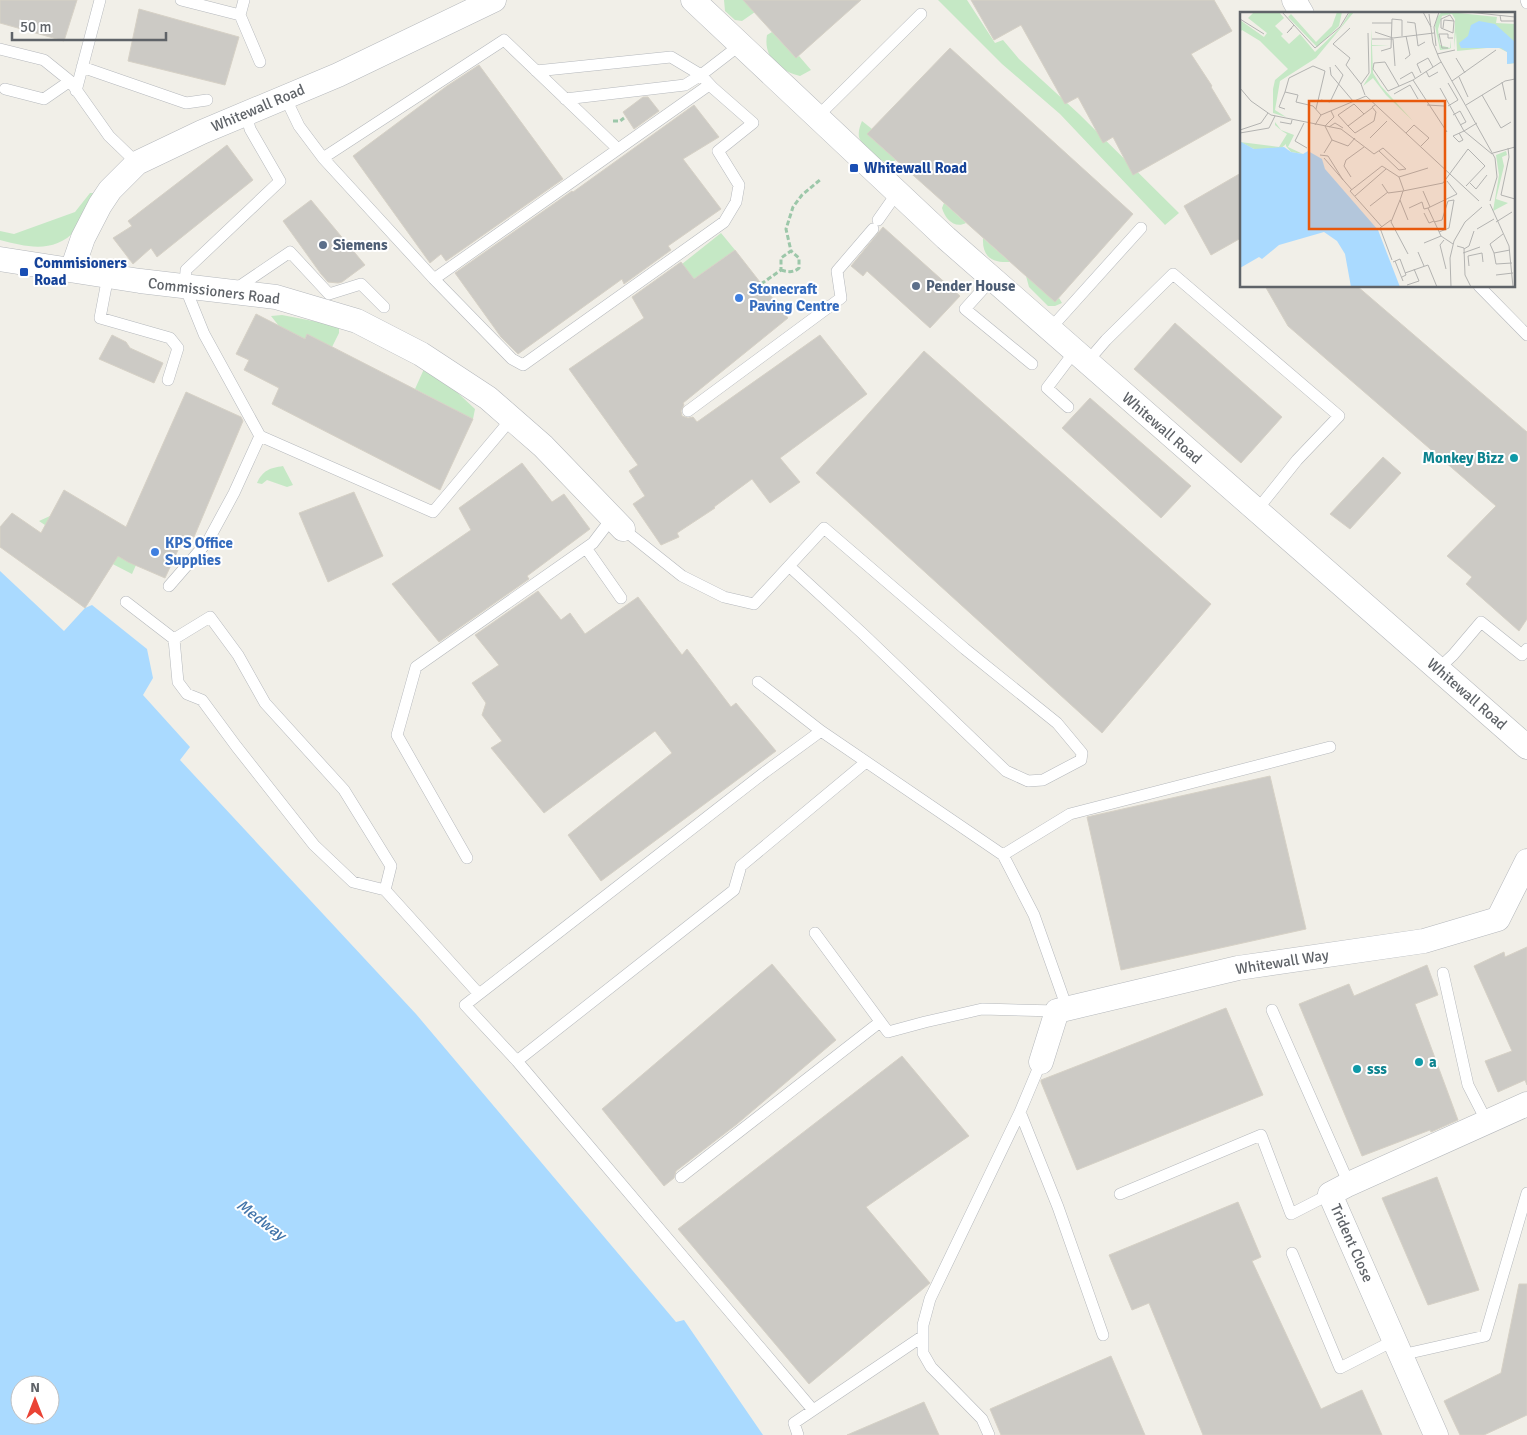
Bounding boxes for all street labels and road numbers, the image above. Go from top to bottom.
street label: Whitewall Road [209,80,307,136]
street label: Commissioners Road [147,274,281,308]
street label: Whitewall Road [1118,389,1206,468]
street label: Whitewall Road [1423,655,1511,734]
street label: Whitewall Way [1234,946,1330,978]
street label: Trident Close [1327,1201,1377,1285]

